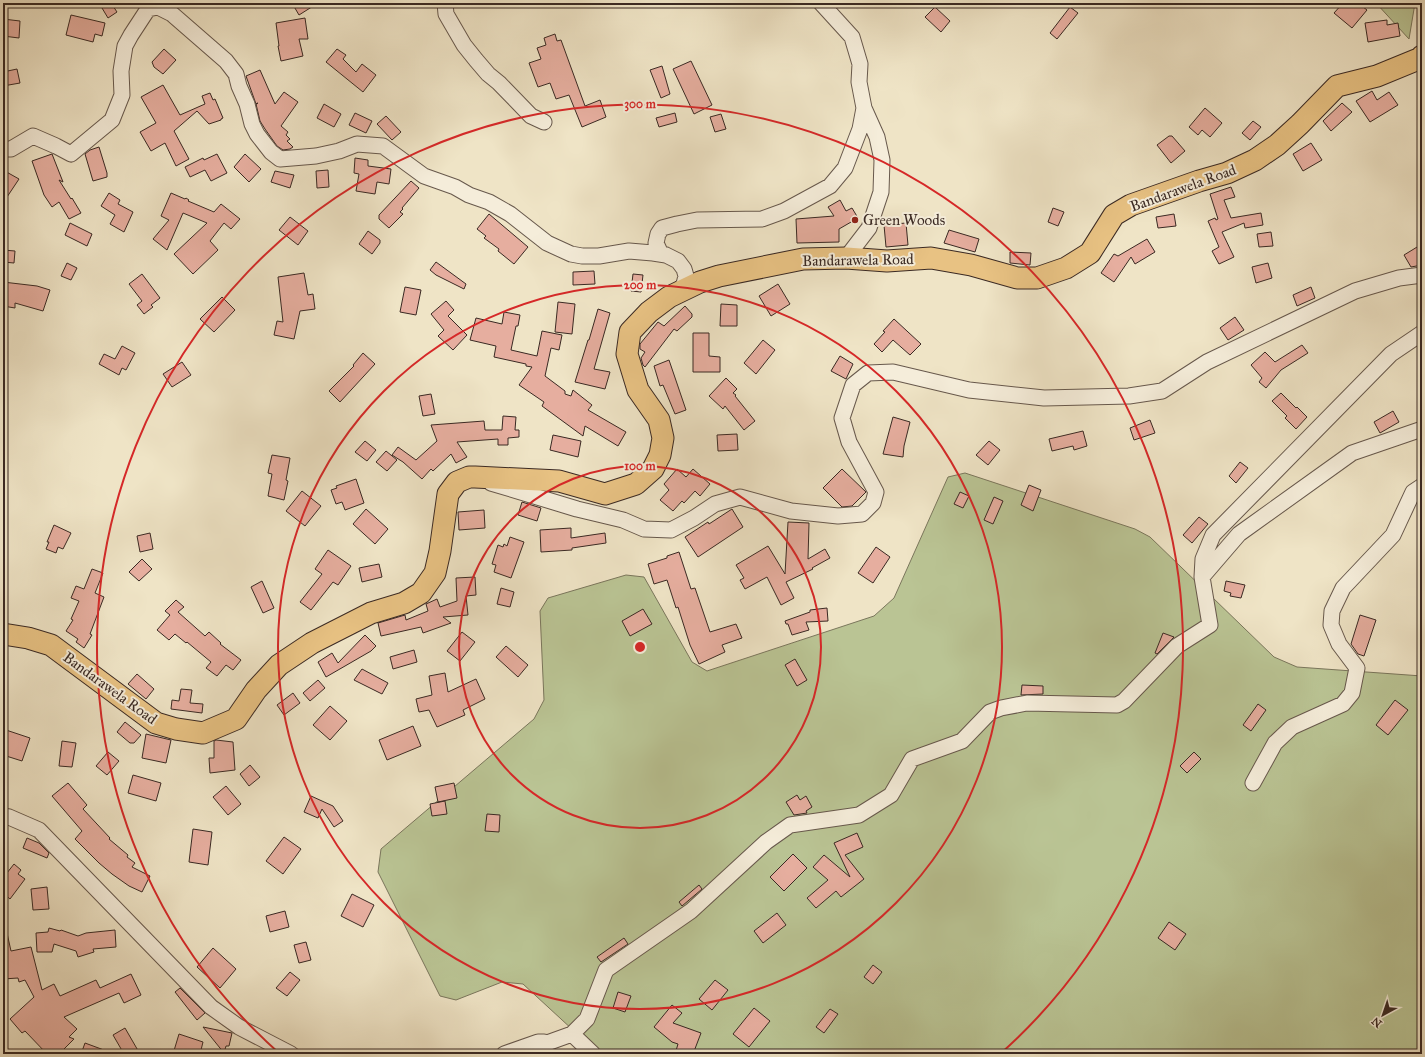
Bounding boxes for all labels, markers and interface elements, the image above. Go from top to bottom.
text: 300 m [624,97,657,112]
street label: Bandarawela Road [1127,160,1239,216]
place label: Green Woods [863,211,945,229]
marker: Green Woods [850,215,860,225]
street label: Bandarawela Road [802,250,914,270]
text: 200 m [624,278,657,292]
text: 100 m [624,459,657,473]
centre of rings [633,640,647,654]
street label: Bandarawela Road [60,648,161,728]
north arrow [1363,995,1403,1035]
text: N [1369,1014,1385,1030]

